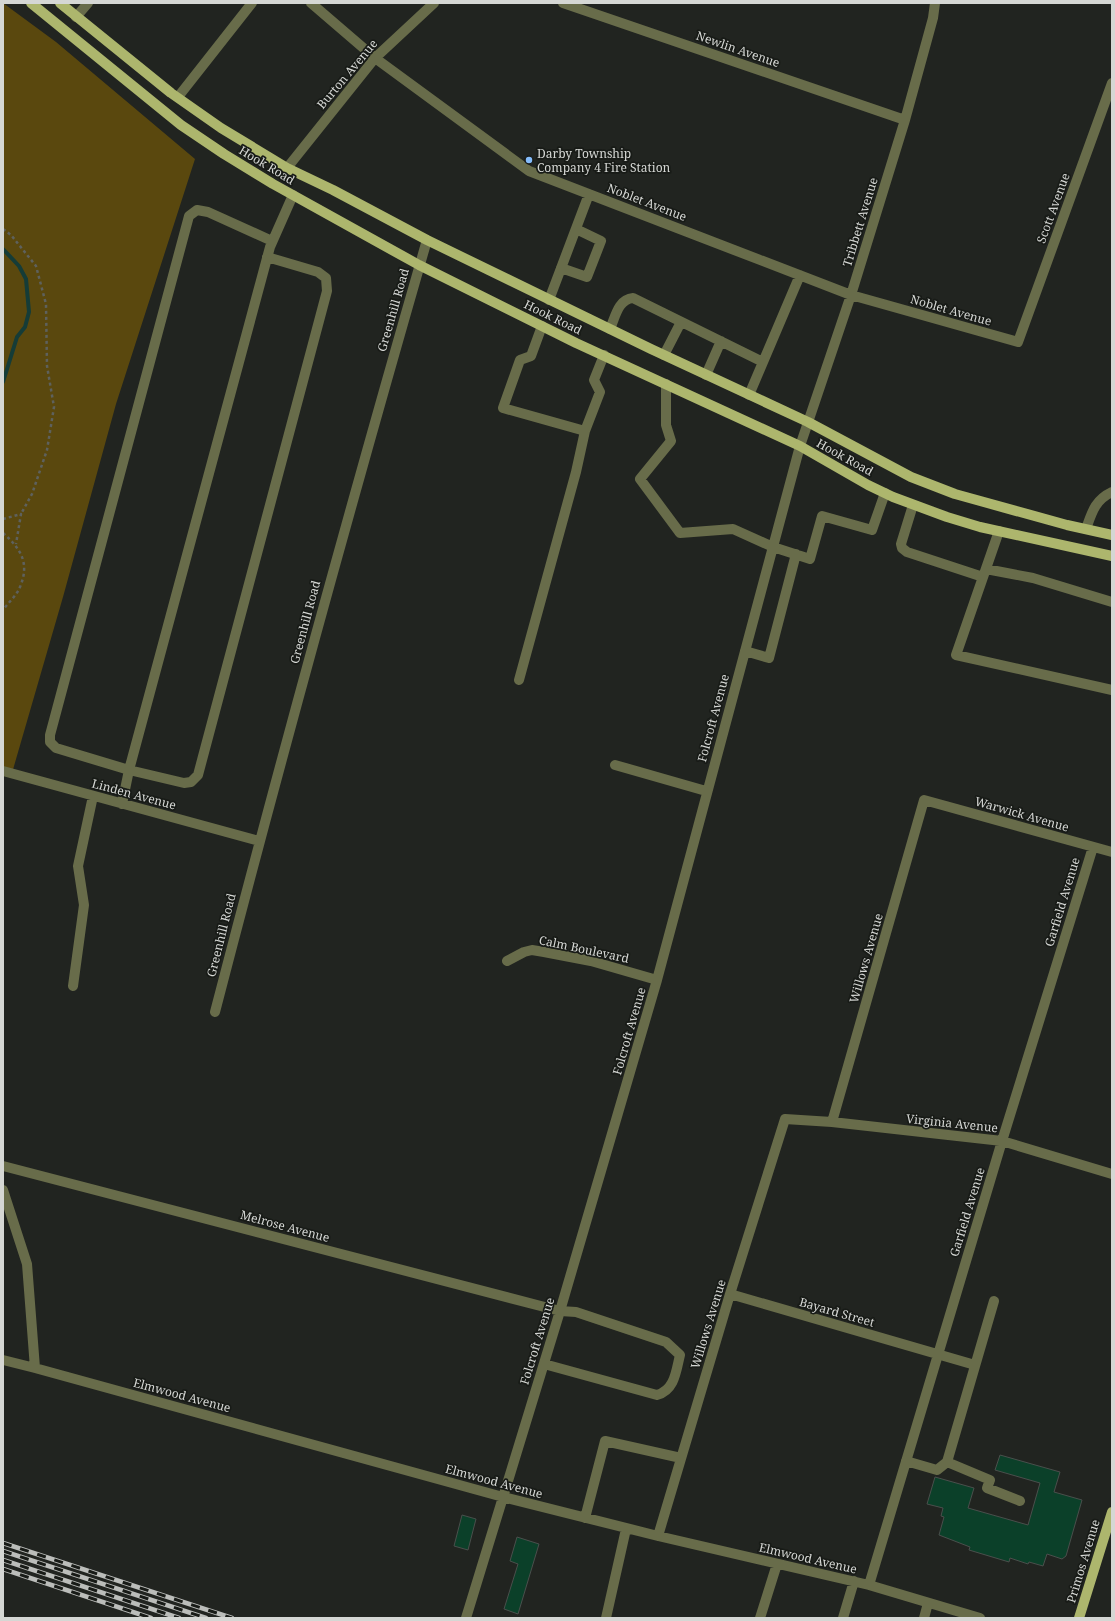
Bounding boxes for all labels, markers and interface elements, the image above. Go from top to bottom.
street label: Newlin Avenue [694,27,782,71]
street label: Burton Avenue [313,36,381,112]
street label: Hook Road [236,142,299,189]
place label: Darby Township Company 4 Fire Station [537,145,671,176]
marker: Darby Township Company 4 Fire Station [524,155,534,165]
street label: Scott Avenue [1032,170,1074,246]
street label: Tribbett Avenue [838,175,882,269]
street label: Noblet Avenue [605,179,689,225]
street label: Greenhill Road [373,266,413,354]
street label: Noblet Avenue [908,290,994,330]
street label: Hook Road [521,296,585,339]
street label: Hook Road [814,434,877,480]
street label: Greenhill Road [286,578,324,666]
street label: Folcroft Avenue [693,672,733,764]
street label: Linden Avenue [90,775,178,813]
street label: Warwick Avenue [973,792,1071,836]
street label: Garfield Avenue [1040,855,1084,949]
street label: Greenhill Road [202,891,240,979]
street label: Willows Avenue [845,911,887,1005]
street label: Calm Boulevard [537,931,631,967]
street label: Folcroft Avenue [608,985,650,1077]
street label: Virginia Avenue [905,1110,999,1136]
street label: Garfield Avenue [945,1165,989,1259]
street label: Melrose Avenue [238,1206,332,1246]
street label: Willows Avenue [686,1277,730,1371]
street label: Bayard Street [797,1293,877,1331]
street label: Folcroft Avenue [516,1295,558,1387]
street label: Elmwood Avenue [131,1374,233,1416]
street label: Elmwood Avenue [443,1460,545,1502]
street label: Primos Avenue [1062,1517,1104,1605]
street label: Elmwood Avenue [757,1538,859,1578]

